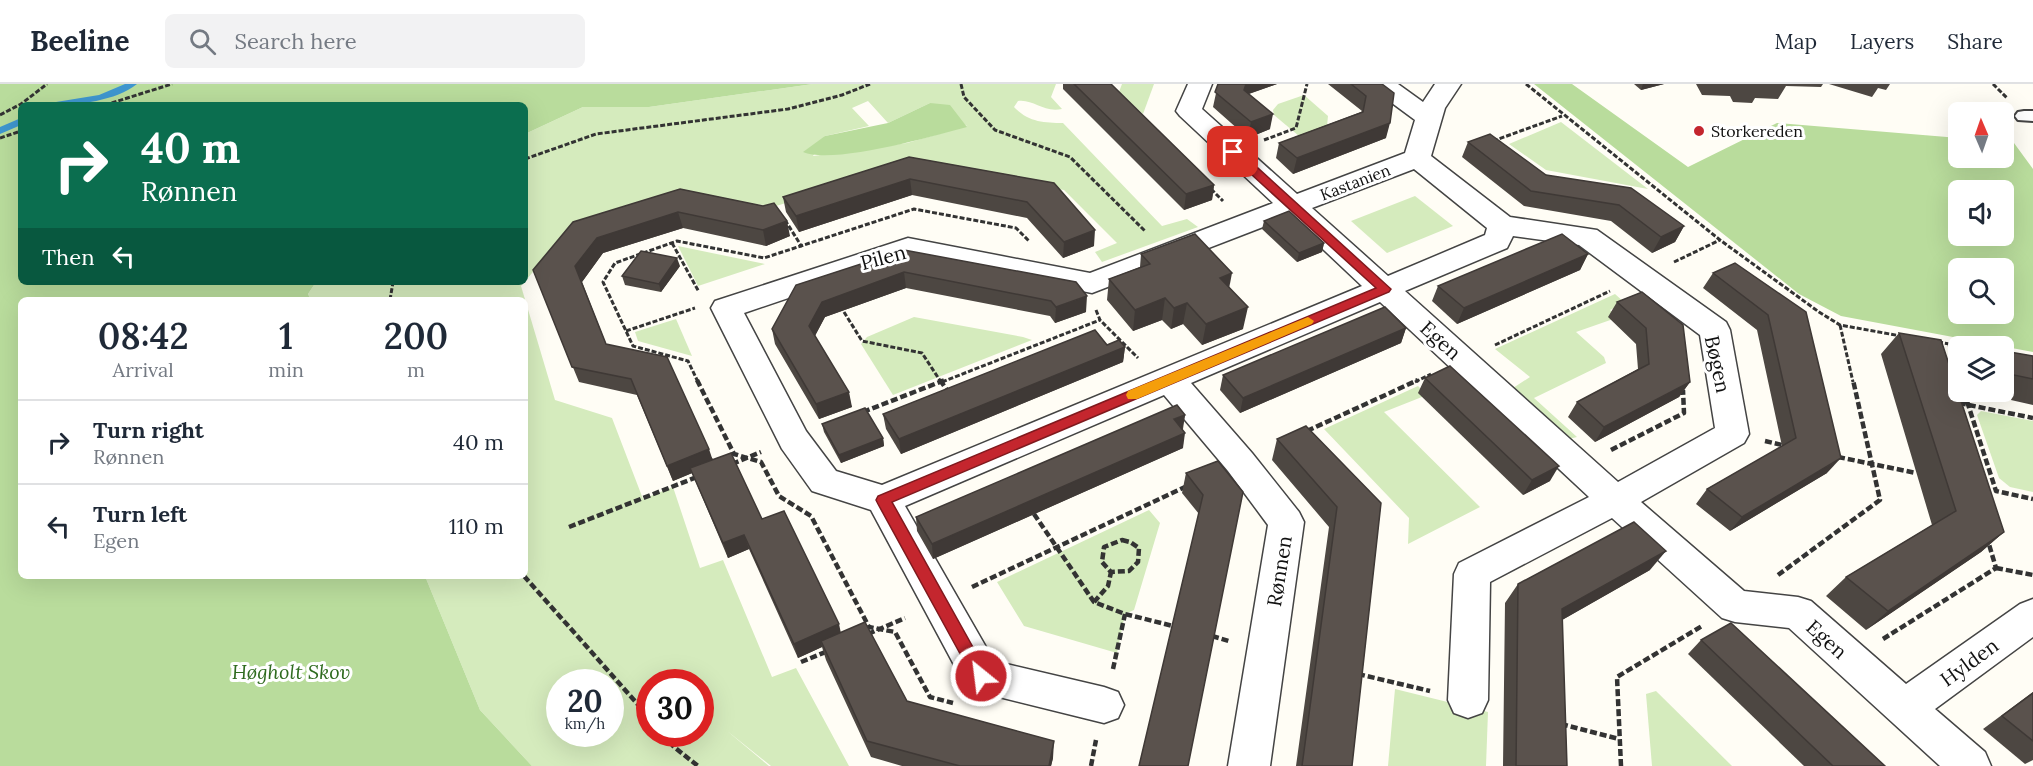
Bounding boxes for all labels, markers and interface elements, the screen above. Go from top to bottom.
search box [165,14,585,68]
text: Beeline [30,23,129,59]
icon: search [186,25,219,58]
text: Search here [234,27,357,55]
text: Map [1774,28,1817,55]
text: Layers [1850,28,1914,55]
text: Share [1947,28,2003,55]
north arrow [1948,102,2014,168]
map controls [1948,102,2014,402]
text: 40 m [141,121,240,175]
place label: Storkereden [1711,121,1803,141]
marker: Storkereden [1692,124,1706,138]
icon: right [42,126,120,204]
pin [1207,126,1258,177]
icon: arrive [1216,135,1249,168]
street label: Kastanien [1317,159,1393,205]
text: Rønnen [141,174,237,208]
button: sound [1948,180,2014,246]
street label: Pilen [857,239,909,275]
icon: left [107,240,140,273]
text: Then [42,243,95,271]
button: search [1948,258,2014,324]
text: 08:42 [98,313,189,359]
text: 1 [279,313,293,359]
text: 200 [384,313,448,359]
street label: Egen [1415,315,1467,365]
street label: Bøgen [1700,333,1736,395]
button: layers [1948,336,2014,402]
text: Arrival [113,357,174,382]
text: min [268,357,304,382]
text: m [407,357,425,382]
text: Turn right [93,416,204,444]
icon: right [42,426,75,459]
text: 40 m [453,428,504,456]
text: Rønnen [93,444,164,469]
text: Turn left [93,500,187,528]
icon: left [42,510,75,543]
text: 110 m [449,512,504,540]
text: Egen [93,528,139,553]
street label: Rønnen [1261,534,1297,608]
street label: Egen [1801,614,1853,664]
street label: Hylden [1935,632,2003,692]
position arrow [949,644,1013,708]
park label: Høgholt Skov [232,659,350,684]
speed limit sign: 30 [636,669,714,747]
text: 20 [567,682,603,720]
text: km/h [565,714,605,733]

